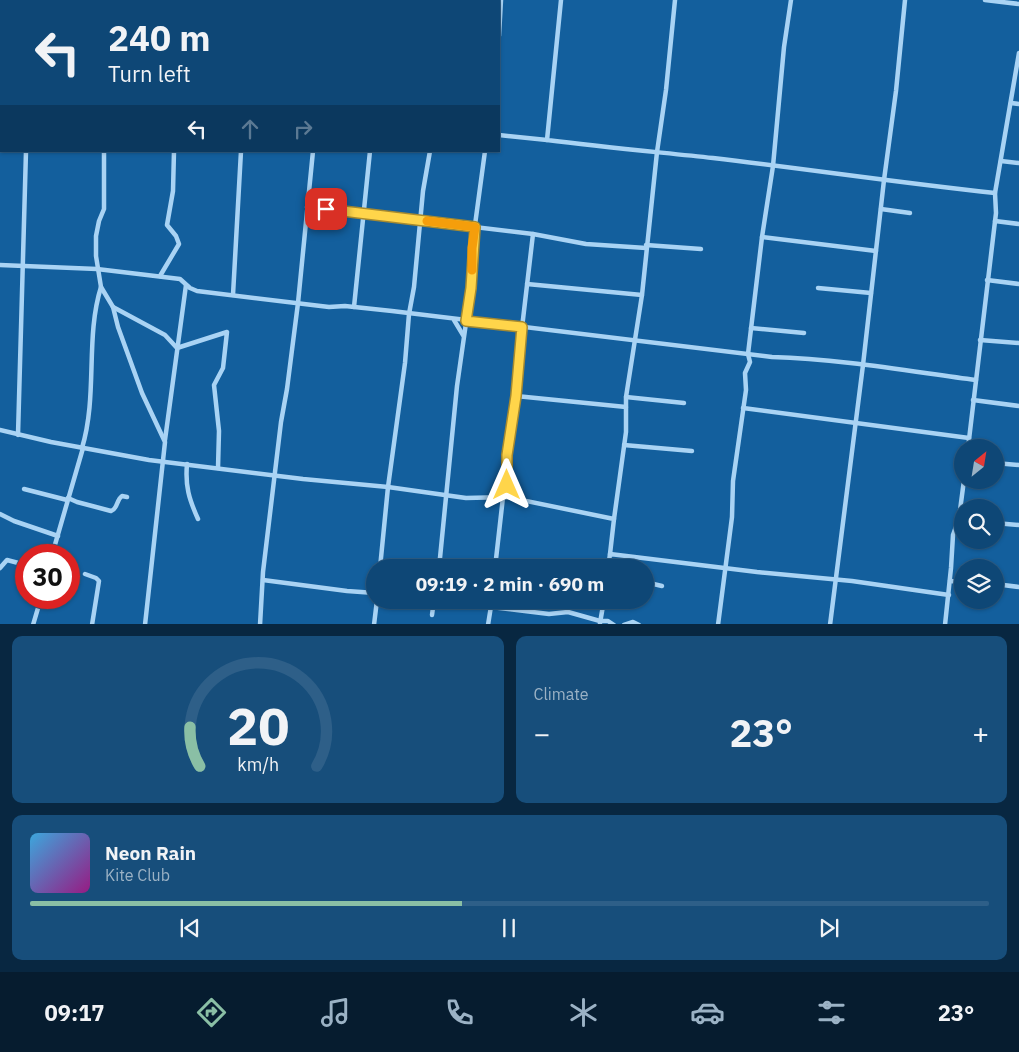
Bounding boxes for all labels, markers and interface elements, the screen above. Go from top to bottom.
text: 240 m [108,15,211,61]
icon: left [25,20,90,85]
text: Turn left [108,59,191,88]
icon: left [183,115,211,143]
icon: ahead [236,115,264,143]
icon: right [289,115,317,143]
pin [305,188,347,230]
icon: arrive [312,195,340,223]
north arrow [954,439,1004,489]
map controls [954,439,1004,609]
position arrow [480,458,532,510]
button: search [954,499,1004,549]
speed limit sign: 30 [15,544,80,609]
button: layers [954,559,1004,609]
text: 09:19 · 2 min · 690 m [416,572,604,596]
text: Climate [534,684,589,704]
text: 20 [227,692,289,759]
text: 23° [730,708,793,757]
text: − [534,715,550,752]
text: + [972,715,989,752]
text: km/h [237,753,279,776]
text: Neon Rain [105,841,196,865]
text: Kite Club [105,865,170,885]
icon: previous [176,914,204,942]
icon: pause [495,914,523,942]
icon: next [815,914,843,942]
icon: directions [194,995,229,1030]
icon: music [318,995,353,1030]
icon: phone [442,995,477,1030]
icon: climate [566,995,601,1030]
icon: car [690,995,725,1030]
icon: filters [814,995,849,1030]
text: 09:17 [45,998,105,1027]
text: 23° [938,998,974,1027]

